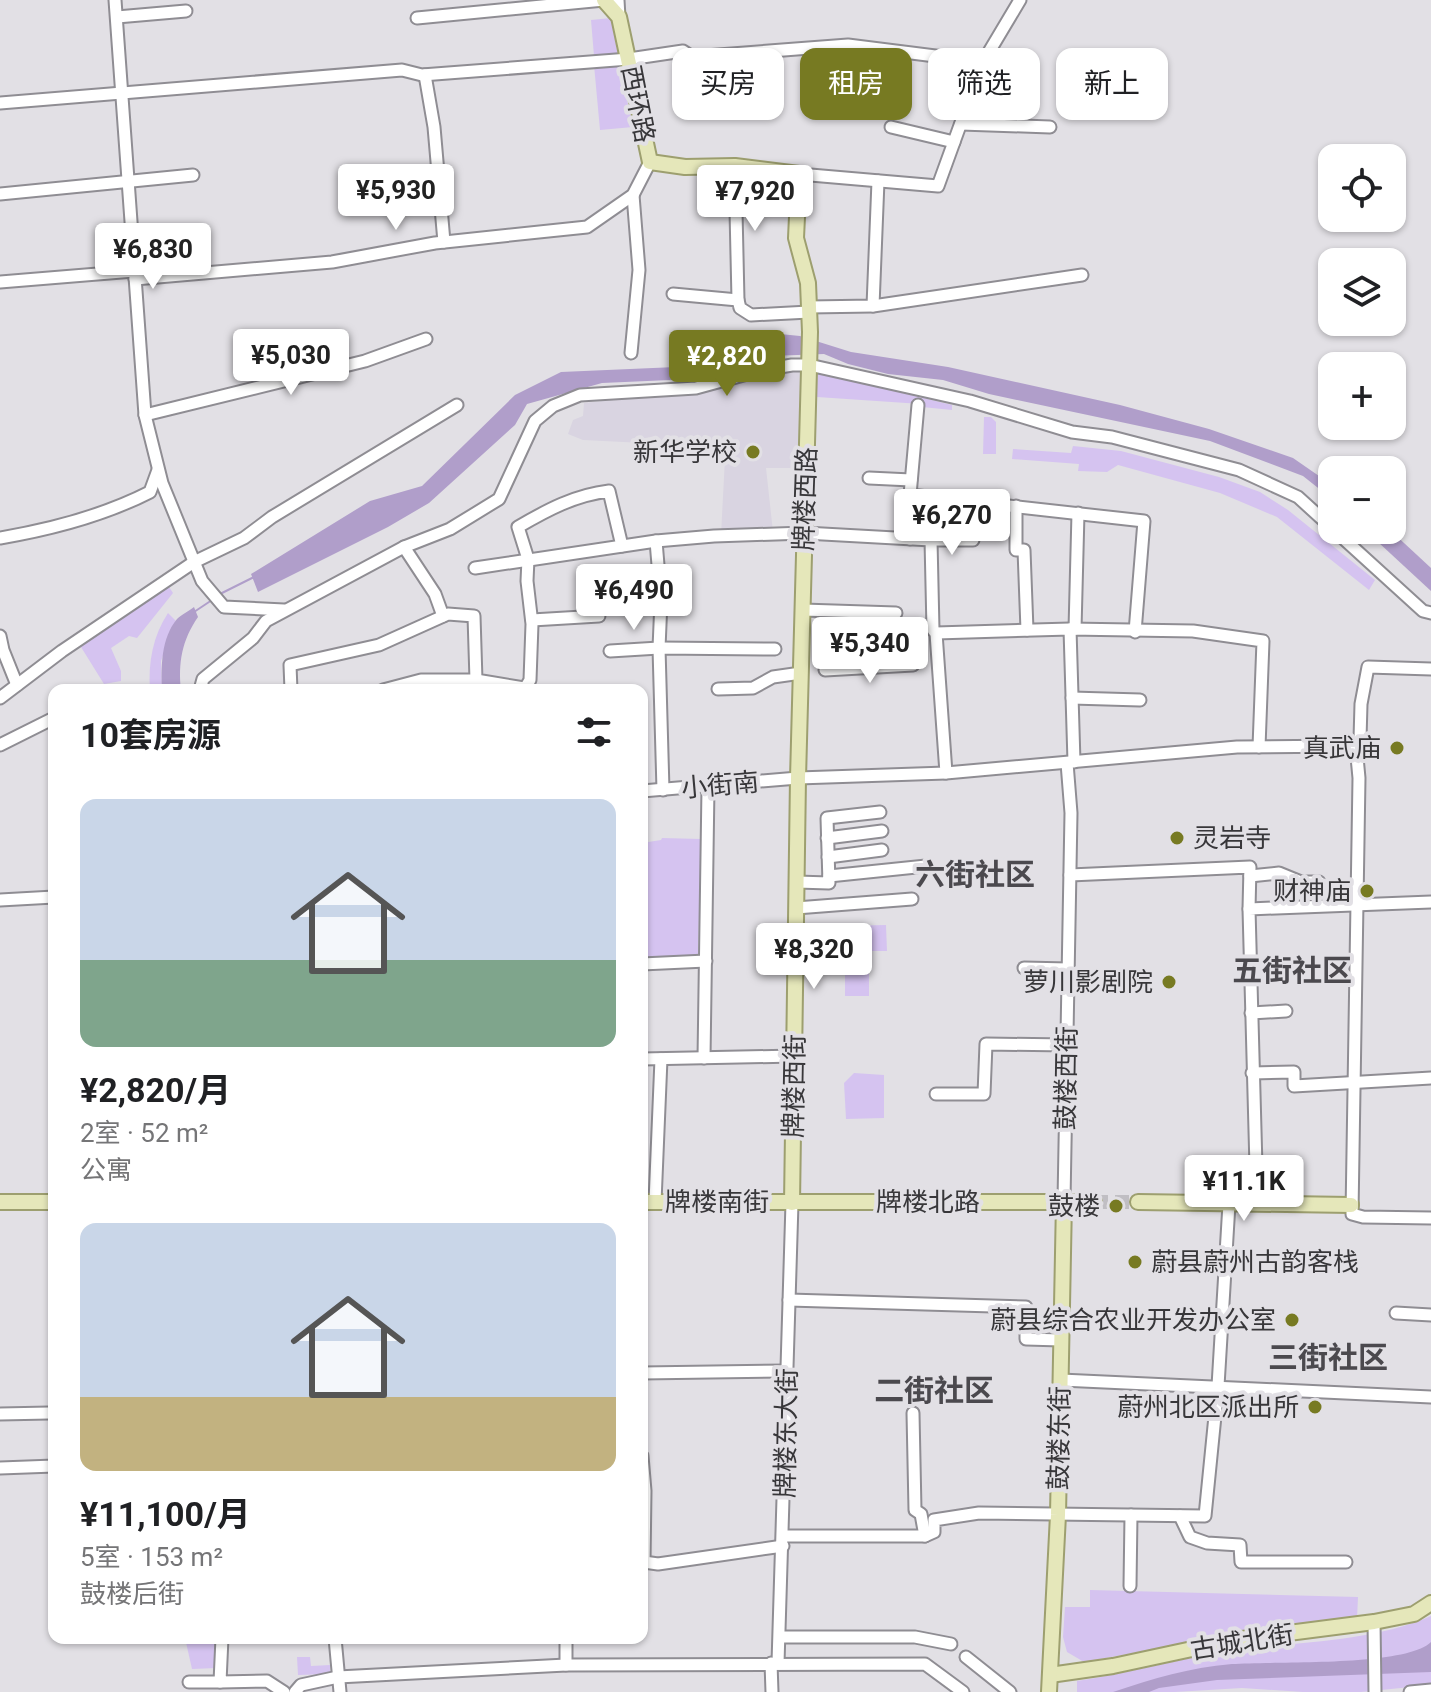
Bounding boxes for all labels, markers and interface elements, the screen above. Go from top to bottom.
chip: 买房 [672,48,784,120]
chip: 租房 [800,48,912,120]
chip: 筛选 [928,48,1040,120]
chip: 新上 [1056,48,1168,120]
street label: 西环路 [616,63,660,145]
map controls [1318,144,1406,544]
button: locate [1318,144,1406,232]
pin: ¥5,930 [331,164,461,232]
pin: ¥7,920 [690,165,820,233]
text: ¥5,930 [356,175,436,205]
text: ¥7,920 [715,176,795,206]
pin: ¥6,830 [88,223,218,291]
text: ¥6,830 [113,234,193,264]
button: layers [1318,248,1406,336]
pin: ¥5,030 [226,329,356,397]
pin: ¥2,820 [662,330,792,398]
text: ¥5,030 [251,340,331,370]
text: ¥2,820 [687,341,767,371]
button: + [1318,352,1406,440]
place label: 新华学校 [633,437,737,467]
marker: 新华学校 [744,443,762,461]
street label: 牌楼西路 [788,447,822,551]
button: − [1318,456,1406,544]
pin: ¥6,270 [887,489,1017,557]
text: ¥6,270 [912,500,992,530]
pin: ¥6,490 [569,564,699,632]
text: ¥6,490 [594,575,674,605]
pin: ¥5,340 [805,617,935,685]
text: ¥5,340 [830,628,910,658]
icon: filters [572,710,616,754]
text: 10套房源 [80,715,221,755]
place label: 真武庙 [1303,733,1381,763]
marker: 真武庙 [1388,739,1406,757]
street label: 小街南 [680,767,760,803]
place label: 灵岩寺 [1193,823,1271,853]
marker: 灵岩寺 [1168,829,1186,847]
icon: home [276,851,420,995]
district label: 六街社区 [915,857,1035,892]
place label: 财神庙 [1273,876,1351,906]
marker: 财神庙 [1358,882,1376,900]
pin: ¥8,320 [749,923,879,991]
text: ¥8,320 [774,934,854,964]
district label: 五街社区 [1232,953,1352,988]
place label: 萝川影剧院 [1023,967,1153,997]
marker: 萝川影剧院 [1160,973,1178,991]
street label: 鼓楼西街 [1050,1026,1082,1130]
street label: 牌楼西街 [778,1034,810,1138]
text: ¥2,820/月 [80,1070,231,1110]
text: 2室 · 52 m² [80,1118,208,1148]
text: 公寓 [80,1155,132,1185]
pin: ¥11.1K [1179,1155,1309,1223]
text: ¥11.1K [1203,1166,1285,1196]
street label: 牌楼南街 [665,1187,769,1217]
street label: 牌楼北路 [876,1187,980,1217]
place label: 鼓楼 [1048,1191,1100,1221]
marker: 鼓楼 [1107,1197,1125,1215]
place label: 蔚县蔚州古韵客栈 [1151,1247,1359,1277]
marker: 蔚县蔚州古韵客栈 [1126,1253,1144,1271]
icon: home [276,1275,420,1419]
place label: 蔚县综合农业开发办公室 [990,1305,1276,1335]
marker: 蔚县综合农业开发办公室 [1283,1311,1301,1329]
district label: 三街社区 [1268,1340,1388,1375]
street label: 牌楼东大街 [770,1368,802,1498]
district label: 二街社区 [874,1373,994,1408]
street label: 鼓楼东街 [1043,1386,1075,1490]
place label: 蔚州北区派出所 [1117,1392,1299,1422]
marker: 蔚州北区派出所 [1306,1398,1324,1416]
text: ¥11,100/月 [80,1494,251,1534]
text: 5室 · 153 m² [80,1542,223,1572]
text: 鼓楼后街 [80,1579,184,1609]
street label: 古城北街 [1188,1619,1296,1665]

